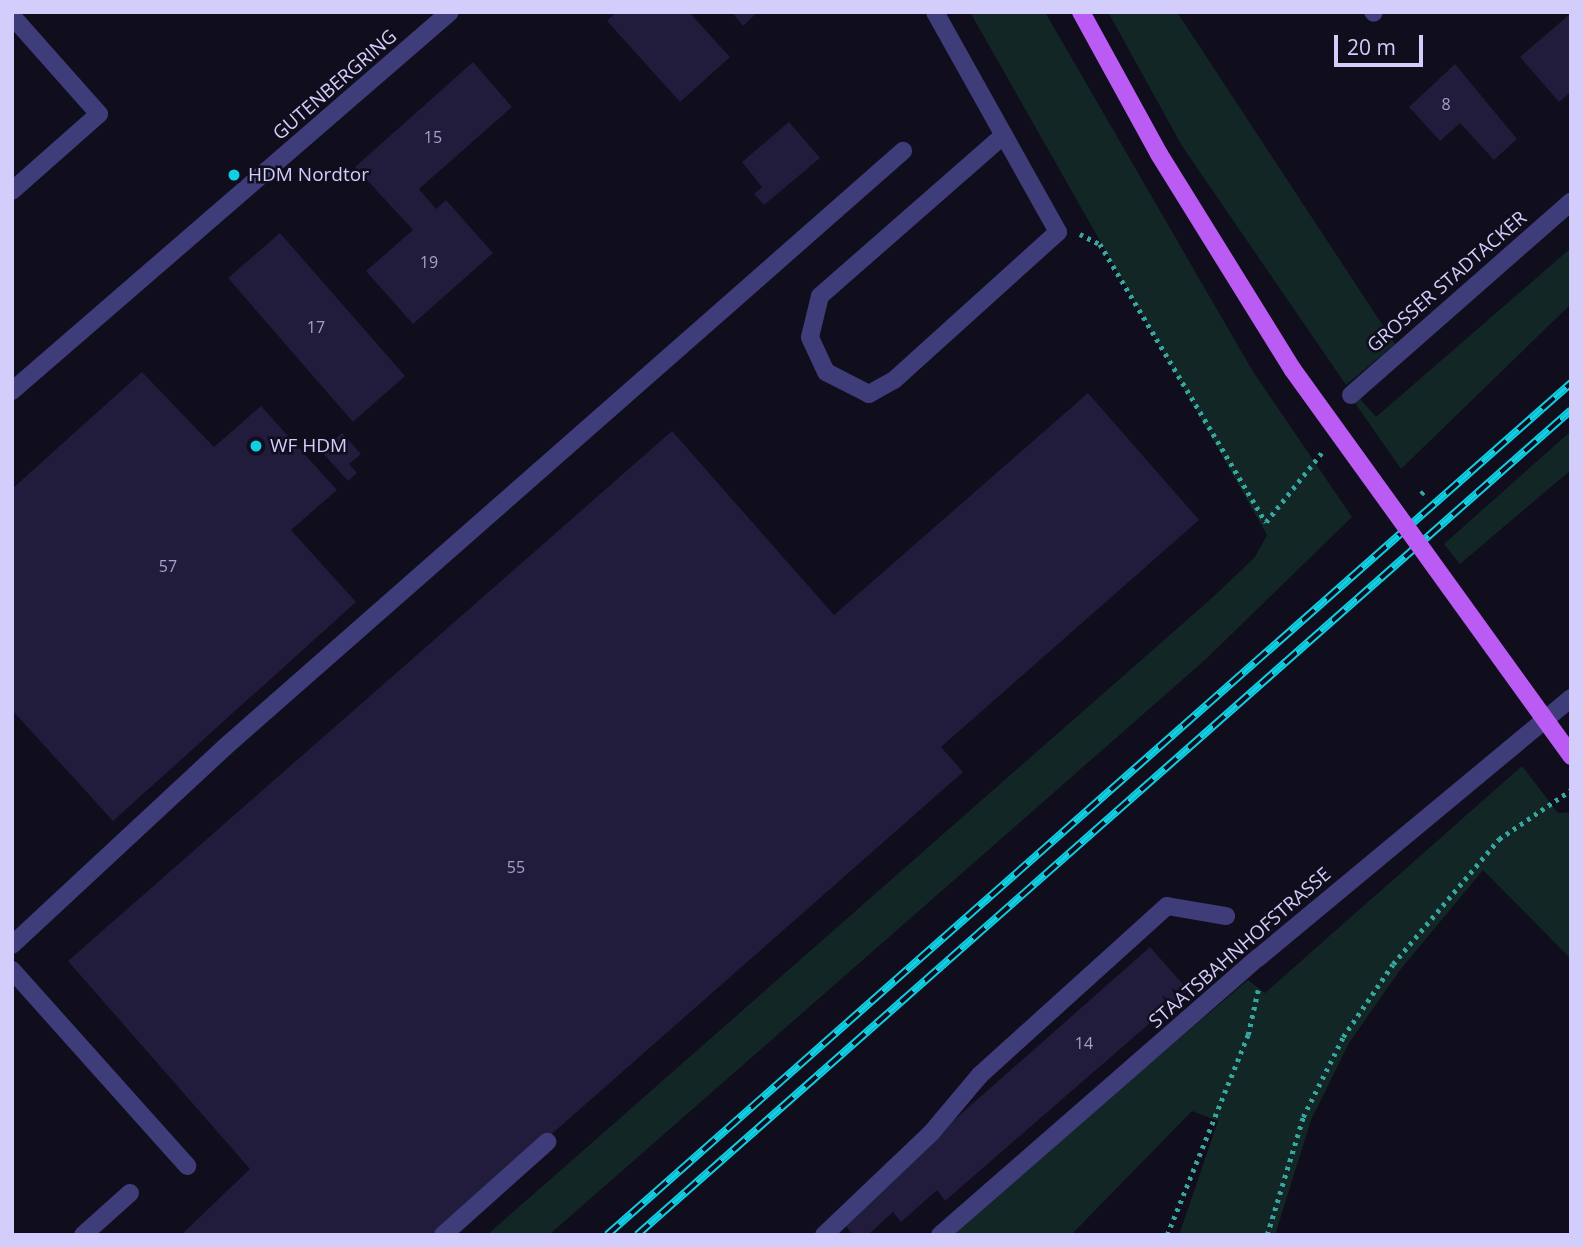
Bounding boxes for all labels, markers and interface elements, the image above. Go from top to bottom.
scale bar [1338,21,1427,65]
street label: GUTENBERGRING [268,25,402,145]
text: 20 m [1347,33,1396,61]
house number: 8 [1441,94,1451,114]
house number: 15 [424,127,442,147]
place label: HDM Nordtor [248,164,369,186]
marker: HDM Nordtor [226,167,242,183]
street label: GROSSER STADTACKER [1363,207,1531,357]
house number: 19 [420,252,438,272]
house number: 17 [307,317,325,337]
place label: WF HDM [270,435,347,457]
marker: WF HDM [248,438,264,454]
house number: 57 [159,556,177,576]
house number: 55 [507,857,525,877]
street label: STAATSBAHNHOFSTRASSE [1145,863,1335,1033]
house number: 14 [1075,1033,1093,1053]

